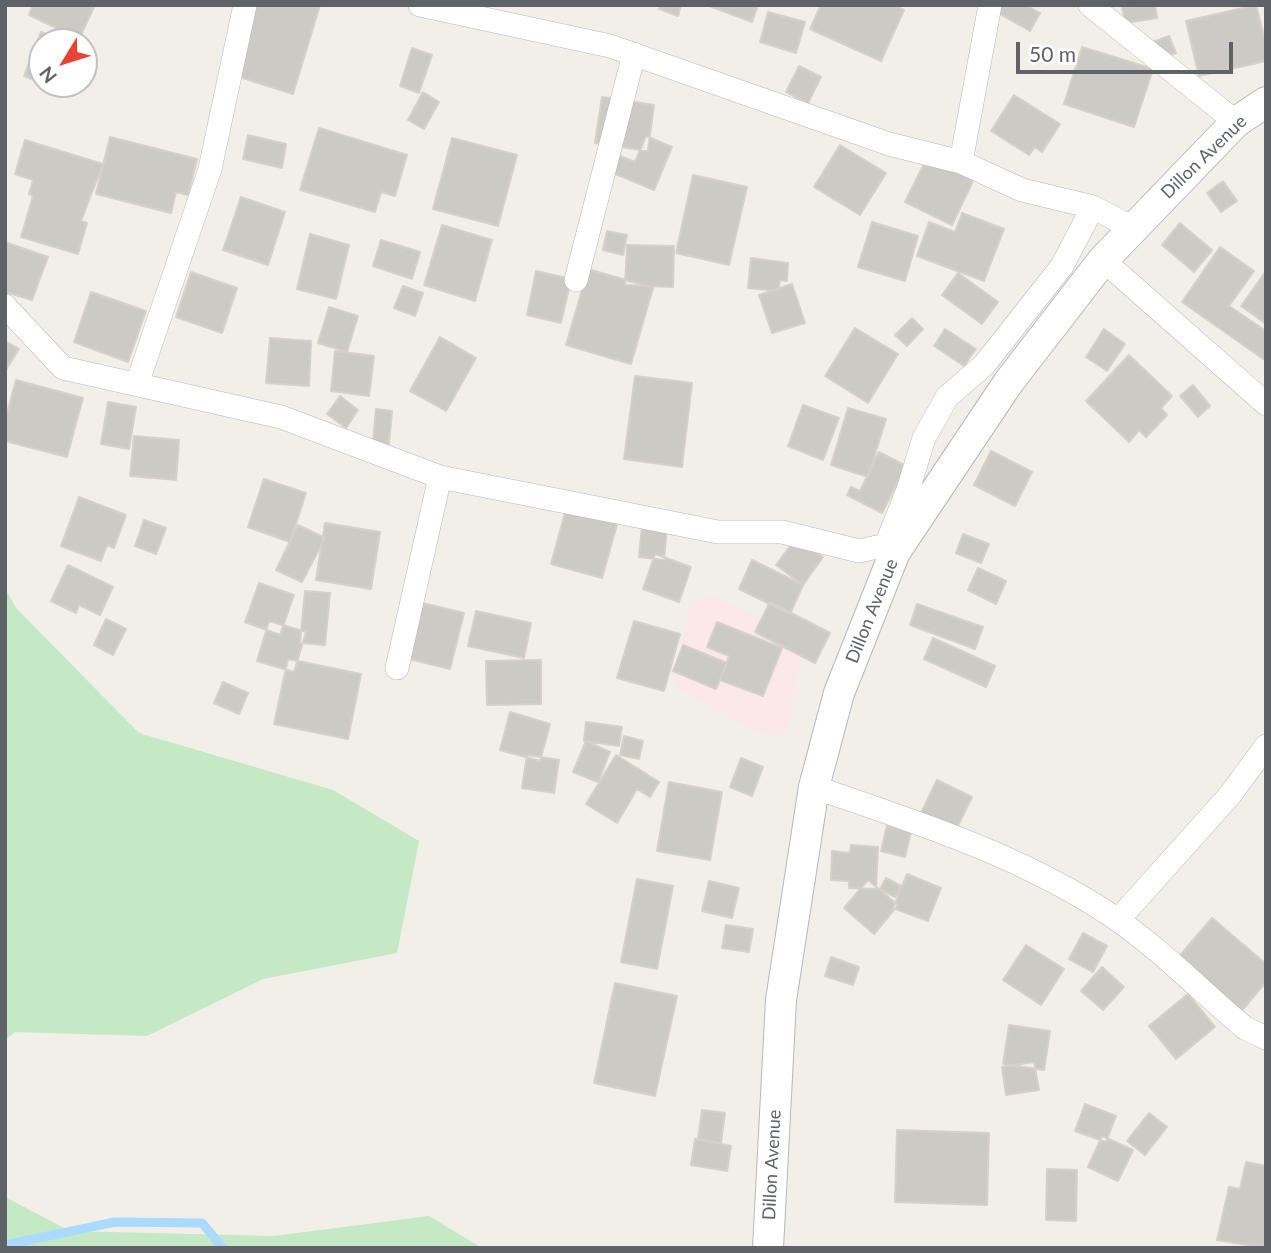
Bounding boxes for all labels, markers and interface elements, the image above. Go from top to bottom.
north arrow [28,28,98,98]
scale bar [1019,28,1236,72]
text: 50 m [1029,41,1076,66]
text: N [34,62,61,88]
street label: Dillon Avenue [1157,111,1251,203]
street label: Dillon Avenue [841,556,903,666]
street label: Dillon Avenue [758,1109,786,1221]

